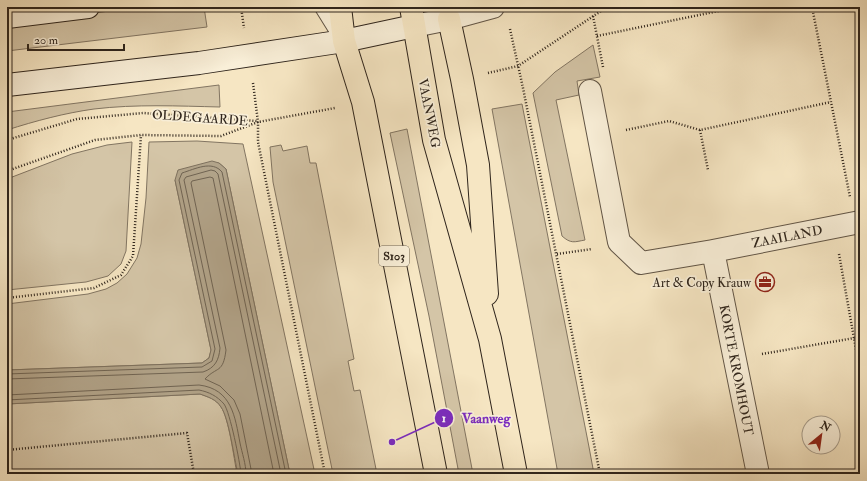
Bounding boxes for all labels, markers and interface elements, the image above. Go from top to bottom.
scale bar [28,26,124,52]
text: 20 m [34,33,59,48]
street label: VAANWEG [414,77,444,149]
street label: OLDEGAARDE [151,107,248,129]
street label: ZAAILAND [750,222,824,252]
road number: S103 [379,246,409,266]
office icon: Art & Copy Krauw [754,271,776,293]
place label: Art & Copy Krauw [652,275,752,292]
street label: KORTE KROMHOUT [716,304,757,437]
callout: Vaanweg [434,405,518,431]
text: Vaanweg [461,410,511,428]
text: 1 [442,411,446,426]
north arrow [801,415,841,455]
text: N [817,418,834,435]

